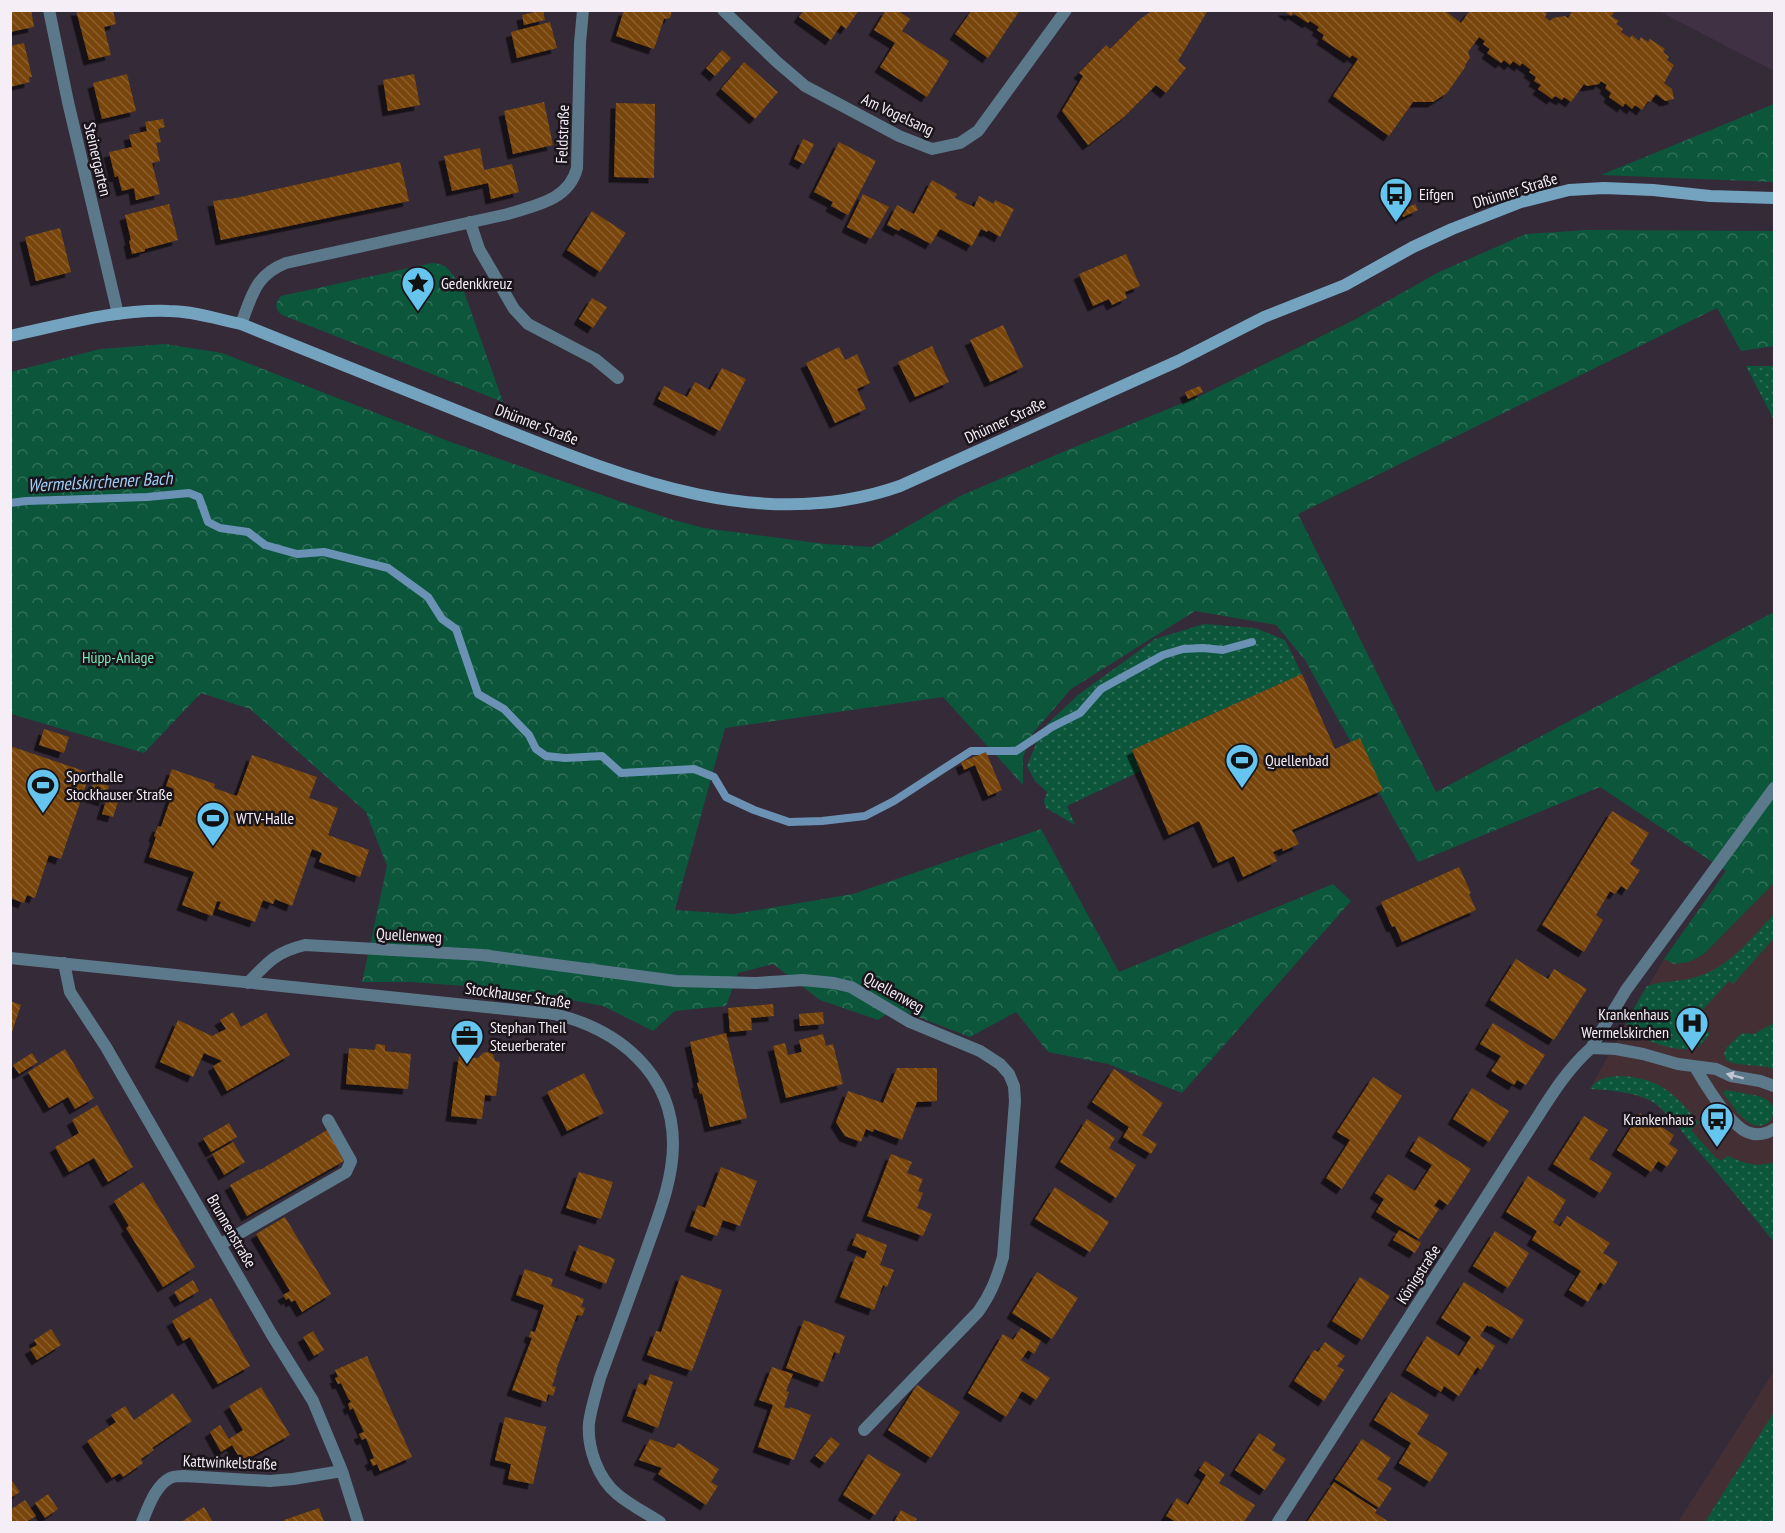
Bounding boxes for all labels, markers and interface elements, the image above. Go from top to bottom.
street label: Am Vogelsang [859,89,937,139]
street label: Feldstraße [551,104,573,164]
street label: Steinergarten [80,120,116,198]
street label: Dhünner Straße [1470,168,1560,212]
bus stop icon: Eifgen [1378,176,1414,223]
place label: Eifgen [1419,184,1454,204]
place icon: Gedenkkreuz [400,265,436,312]
place label: Gedenkkreuz [441,273,512,293]
street label: Dhünner Straße [961,392,1049,448]
street label: Dhünner Straße [493,399,581,449]
water label: Wermelskirchener Bach [27,466,174,497]
park label: Hüpp-Anlage [82,647,154,667]
sports icon: Quellenbad [1224,742,1260,789]
place label: Quellenbad [1265,750,1329,770]
place label: Sporthalle Stockhauser Straße [66,766,173,804]
sports icon: Sporthalle Stockhauser Straße [25,767,61,814]
sports icon: WTV-Halle [195,800,231,847]
place label: WTV-Halle [236,808,294,828]
street label: Quellenweg [375,923,443,947]
street label: Quellenweg [860,967,928,1017]
street label: Stockhauser Straße [464,978,572,1012]
place label: Krankenhaus Wermelskirchen [1581,1004,1669,1042]
hospital icon: Krankenhaus Wermelskirchen [1674,1005,1710,1052]
place label: Stephan Theil Steuerberater [490,1017,566,1055]
office icon: Stephan Theil Steuerberater [449,1018,485,1065]
one-way arrow [1725,1071,1743,1080]
bus stop icon: Krankenhaus [1699,1101,1735,1148]
place label: Krankenhaus [1623,1109,1694,1129]
street label: Brunnenstraße [203,1191,261,1271]
street label: Königstraße [1391,1241,1445,1307]
street label: Kattwinkelstraße [183,1450,277,1474]

